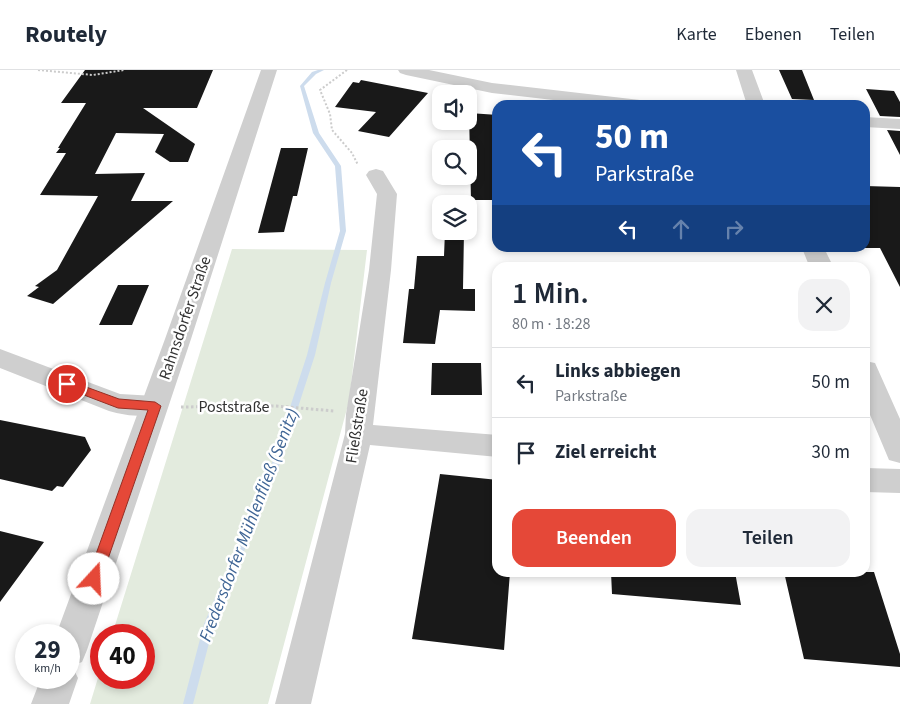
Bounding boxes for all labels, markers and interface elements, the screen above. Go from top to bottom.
text: Routely [25,17,107,52]
text: Karte [676,22,717,47]
text: Ebenen [745,22,802,47]
text: Teilen [830,22,875,47]
map controls [432,85,477,240]
button: sound [432,85,477,130]
text: 50 m [595,112,669,162]
icon: left [512,120,577,185]
button: search [432,140,477,185]
text: Parkstraße [595,158,694,190]
button: layers [432,195,477,240]
icon: left [614,215,642,243]
icon: ahead [667,215,695,243]
icon: right [720,215,748,243]
street label: Rahnsdorfer Straße [154,253,217,383]
text: 1 Min. [512,272,589,315]
button: close [798,279,850,331]
text: 80 m · 18:28 [512,313,591,335]
text: Links abbiegen [555,358,681,385]
pin [46,363,88,405]
icon: left [512,369,540,397]
text: 50 m [812,369,850,396]
icon: arrive [53,370,81,398]
text: Parkstraße [555,385,627,407]
street label: Fließstraße [340,387,374,465]
street label: Poststraße [198,396,270,418]
water label: Fredersdorfer Mühlenfließ (Senitz) [193,405,305,645]
icon: arrive [512,439,540,467]
text: Ziel erreicht [555,439,656,466]
text: 30 m [812,439,850,466]
button: Beenden [512,509,676,567]
button: Teilen [686,509,850,567]
position arrow [67,552,119,604]
speed limit sign: 40 [90,624,155,689]
text: 29 [34,632,61,668]
text: km/h [34,660,61,677]

